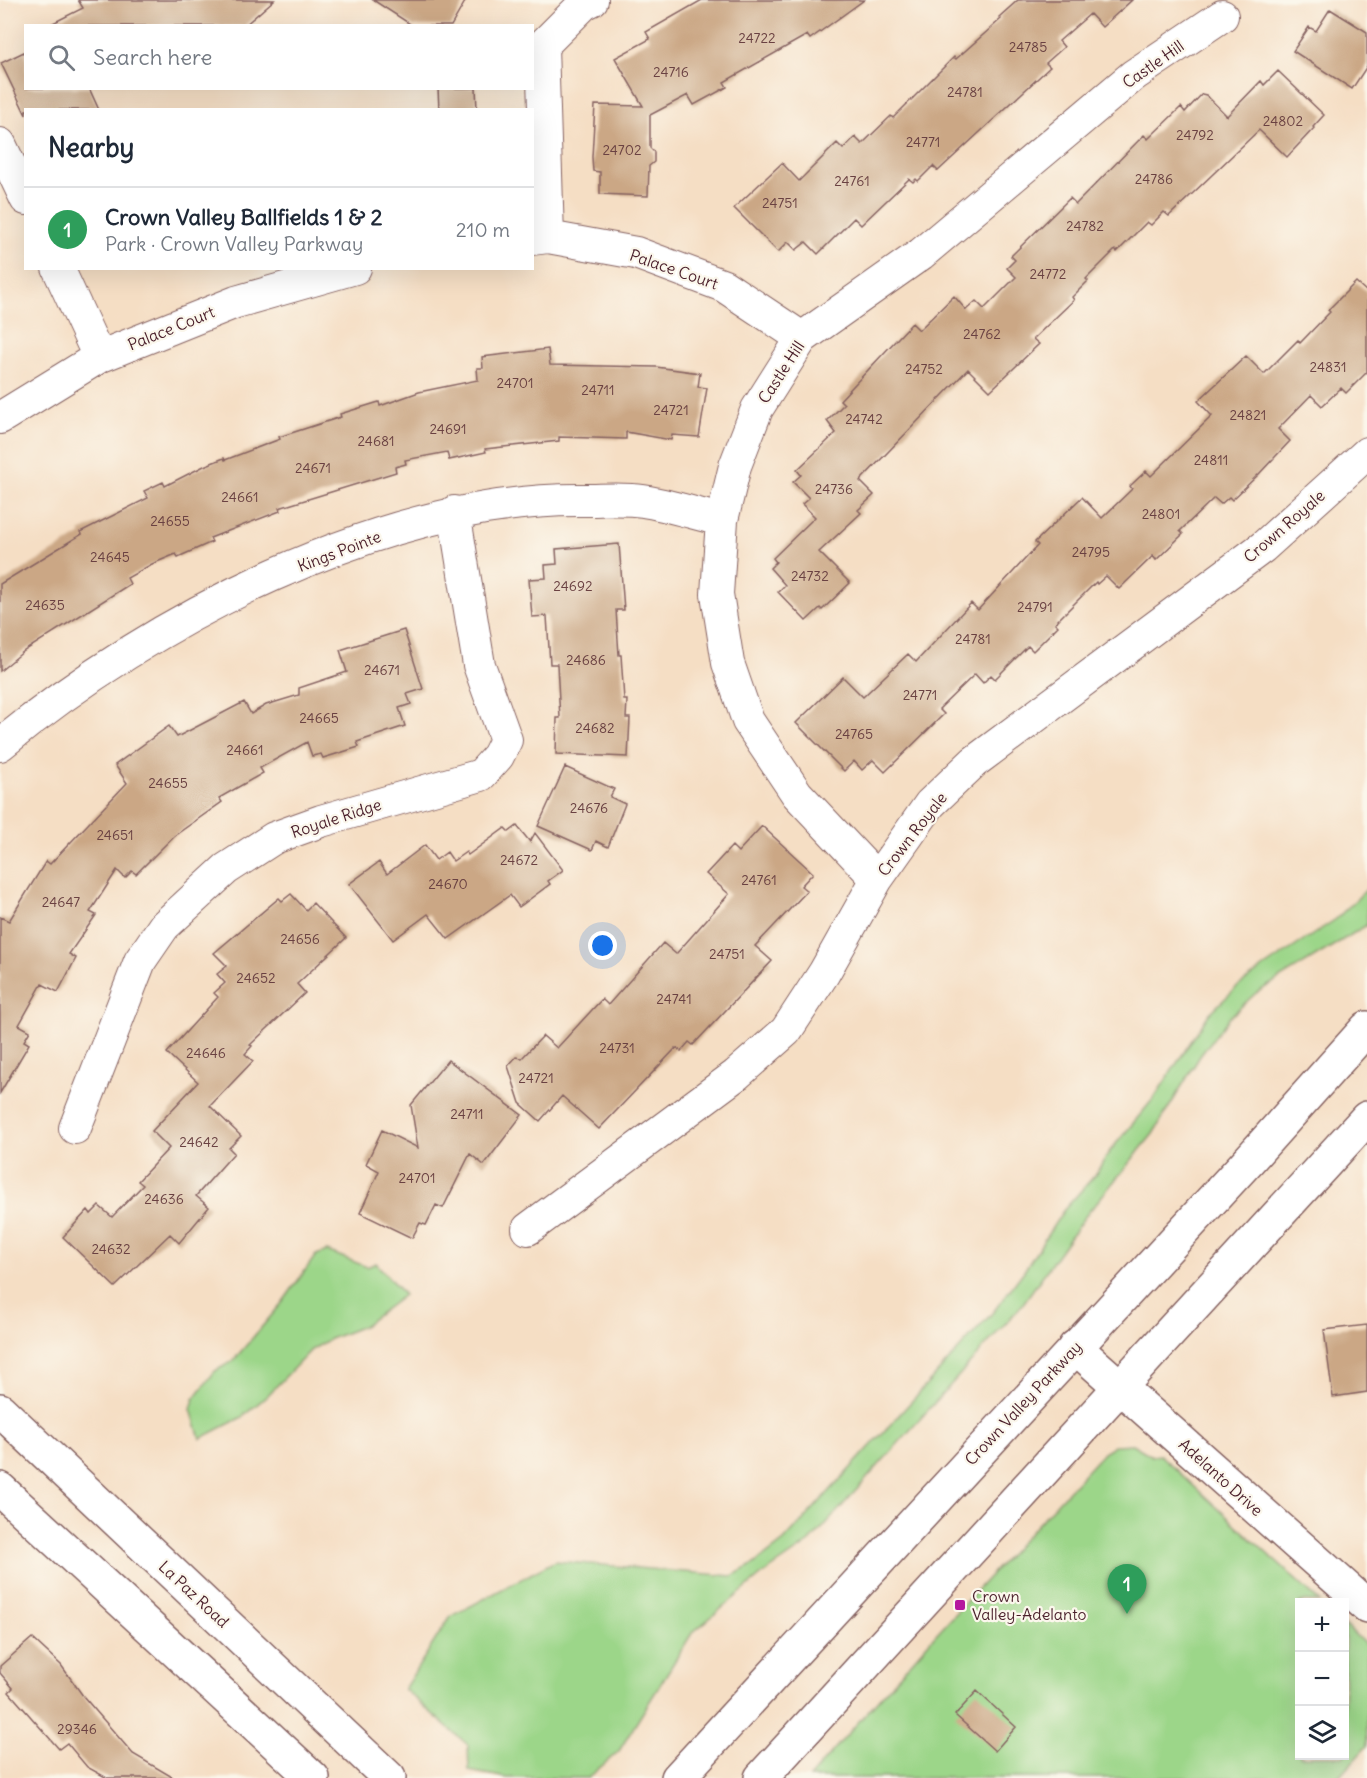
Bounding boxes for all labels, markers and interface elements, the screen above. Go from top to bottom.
search box [24,24,534,90]
house number: 24722 [738,29,776,47]
street label: Castle Hill [1118,36,1188,92]
house number: 24785 [1009,38,1047,56]
icon: search [45,41,78,74]
text: Search here [93,43,212,71]
house number: 24716 [653,63,689,81]
house number: 24781 [947,83,983,101]
house number: 24802 [1263,112,1304,130]
house number: 24792 [1176,126,1214,144]
text: Nearby [48,131,134,164]
house number: 24771 [906,133,940,151]
house number: 24702 [602,141,642,159]
house number: 24786 [1135,170,1173,188]
house number: 24761 [834,172,870,190]
house number: 24751 [762,194,798,212]
text: Crown Valley Ballfields 1 & 2 [105,203,383,231]
text: 1 [64,217,71,242]
text: 210 m [456,217,510,242]
house number: 24782 [1066,217,1104,235]
text: Park · Crown Valley Parkway [105,231,363,256]
street label: Palace Court [627,245,721,294]
house number: 24772 [1030,265,1067,283]
street label: Palace Court [125,301,218,354]
house number: 24762 [963,325,1001,343]
street label: Castle Hill [753,337,809,407]
house number: 24831 [1310,358,1346,376]
house number: 24752 [905,360,943,378]
house number: 24701 [496,374,534,392]
house number: 24711 [581,381,615,399]
house number: 24721 [653,401,689,419]
house number: 24821 [1230,406,1266,424]
house number: 24742 [845,410,883,428]
house number: 24691 [429,420,467,438]
house number: 24681 [357,432,395,450]
house number: 24811 [1194,451,1228,469]
house number: 24671 [295,459,331,477]
house number: 24736 [815,480,853,498]
street label: Crown Royale [1239,485,1329,567]
house number: 24661 [221,488,259,506]
house number: 24801 [1142,505,1180,523]
house number: 24655 [150,512,190,530]
street label: Kings Pointe [295,526,383,576]
house number: 24795 [1072,543,1110,561]
house number: 24645 [90,548,130,566]
house number: 24732 [791,567,829,585]
house number: 24692 [553,577,593,595]
house number: 24635 [25,596,65,614]
house number: 24791 [1017,598,1053,616]
house number: 24781 [955,630,991,648]
house number: 24686 [566,651,606,669]
house number: 24671 [364,661,400,679]
house number: 24771 [903,686,937,704]
house number: 24665 [299,709,339,727]
house number: 24682 [575,719,615,737]
house number: 24765 [835,725,873,743]
house number: 24661 [226,741,264,759]
house number: 24655 [148,774,188,792]
street label: Crown Royale [873,788,951,880]
street label: Royale Ridge [288,794,384,842]
house number: 24676 [570,799,608,817]
house number: 24651 [96,826,134,844]
house number: 24672 [500,851,538,869]
house number: 24761 [741,871,777,889]
house number: 24670 [428,875,468,893]
house number: 24647 [42,893,80,911]
house number: 24656 [280,930,320,948]
your location [588,931,617,960]
house number: 24751 [709,945,745,963]
house number: 24652 [236,969,276,987]
house number: 24741 [656,990,692,1008]
house number: 24731 [599,1039,635,1057]
house number: 24646 [186,1044,226,1062]
house number: 24721 [518,1069,554,1087]
house number: 24711 [450,1105,484,1123]
house number: 24642 [179,1133,219,1151]
house number: 24701 [398,1169,436,1187]
house number: 24636 [144,1190,184,1208]
house number: 24632 [91,1240,131,1258]
street label: Crown Valley Parkway [960,1337,1086,1469]
street label: Adelanto Drive [1175,1434,1267,1520]
street label: La Paz Road [155,1556,233,1632]
pin: 1 [1108,1564,1146,1614]
place label: Crown Valley-Adelanto [972,1586,1087,1624]
marker: Crown Valley-Adelanto [953,1598,967,1612]
map controls [1295,1598,1349,1760]
button: + [1295,1598,1349,1652]
button: − [1295,1652,1349,1706]
button: layers [1295,1706,1349,1760]
house number: 29346 [57,1720,97,1738]

